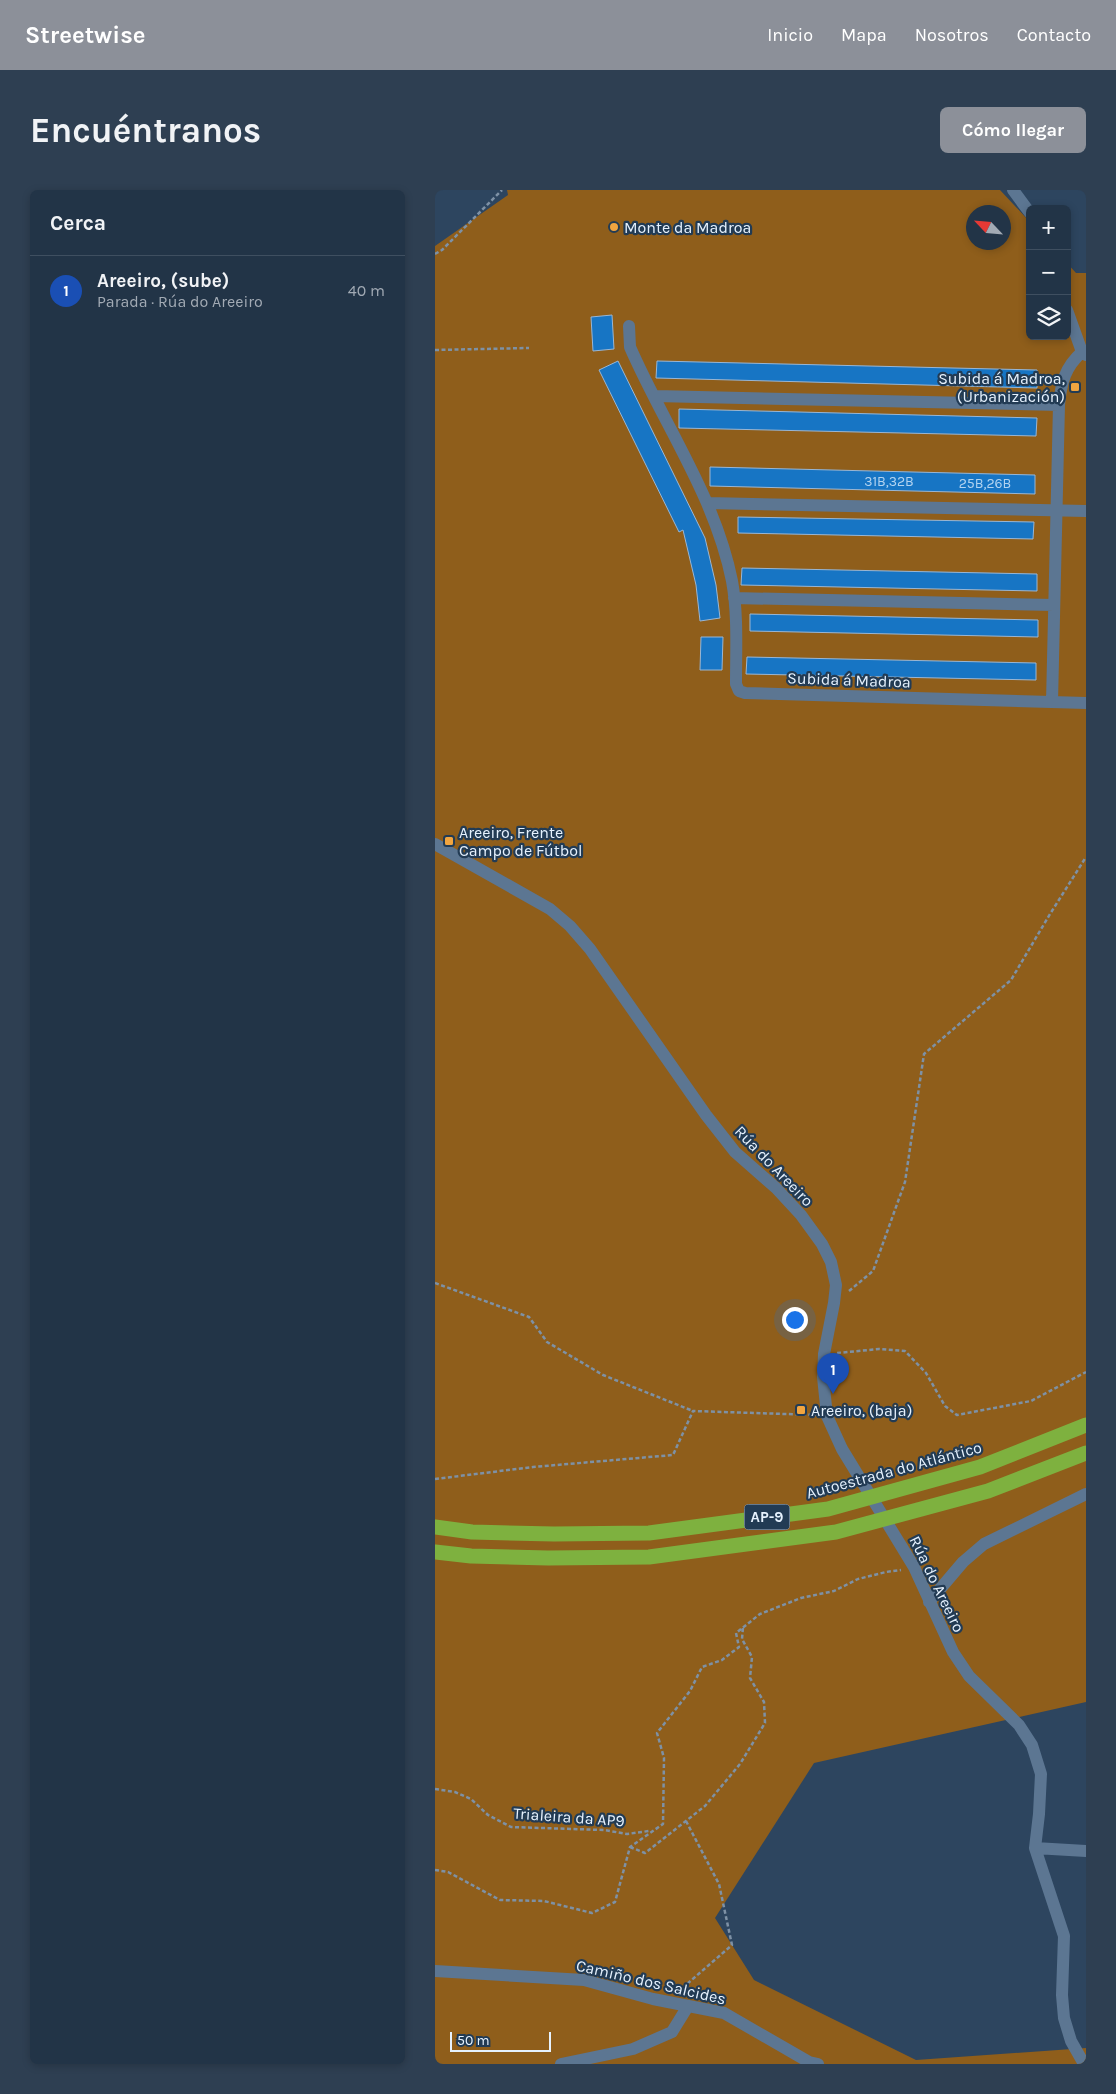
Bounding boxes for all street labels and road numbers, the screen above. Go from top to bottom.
street label: Subida á Madroa [787,668,911,692]
street label: Rúa do Areeiro [731,1122,817,1210]
street label: Autoestrada do Atlántico [804,1437,984,1503]
road number: AP-9 [745,1504,789,1530]
street label: Rúa do Areeiro [905,1533,969,1635]
street label: Trialeira da AP9 [513,1804,625,1830]
street label: Camiño dos Salcides [574,1956,728,2008]

